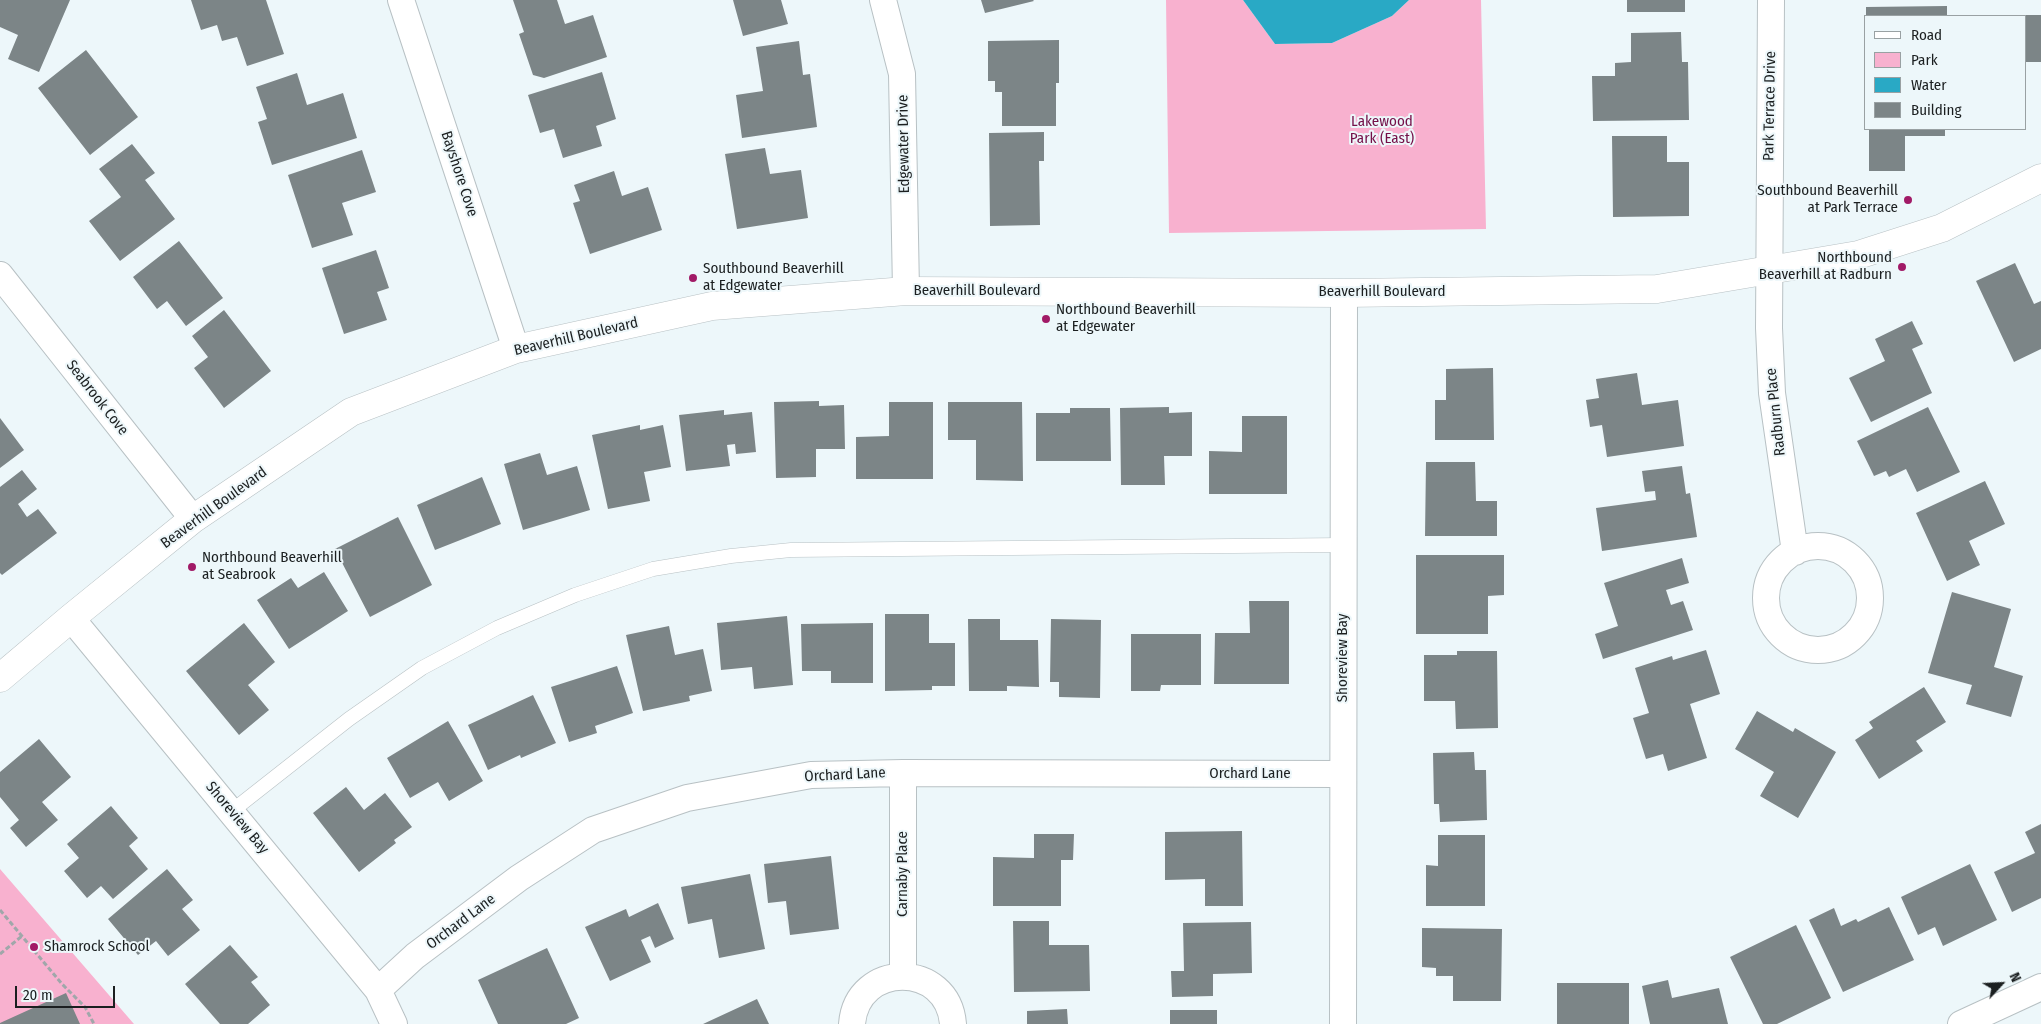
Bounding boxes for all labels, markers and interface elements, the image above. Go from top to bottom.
legend [1864,15,2026,130]
text: Road [1911,26,1942,44]
street label: Park Terrace Drive [1760,51,1780,161]
text: Park [1911,51,1938,69]
text: Water [1911,76,1946,94]
street label: Edgewater Drive [894,95,914,193]
text: Building [1911,101,1962,119]
park label: Lakewood Park (East) [1350,113,1414,148]
street label: Bayshore Cove [437,129,481,219]
place label: Southbound Beaverhill at Park Terrace [1757,182,1898,217]
marker: Southbound Beaverhill at Park Terrace [1902,194,1914,206]
place label: Northbound Beaverhill at Radburn [1759,249,1892,284]
place label: Southbound Beaverhill at Edgewater [703,260,844,295]
marker: Northbound Beaverhill at Radburn [1896,261,1908,273]
marker: Southbound Beaverhill at Edgewater [687,272,699,284]
street label: Beaverhill Boulevard [914,282,1040,300]
street label: Beaverhill Boulevard [1319,283,1445,301]
place label: Northbound Beaverhill at Edgewater [1056,301,1196,336]
marker: Northbound Beaverhill at Edgewater [1040,313,1052,325]
street label: Beaverhill Boulevard [512,314,640,360]
street label: Seabrook Cove [62,357,132,439]
street label: Radburn Place [1762,367,1790,457]
street label: Beaverhill Boulevard [157,463,271,553]
place label: Northbound Beaverhill at Seabrook [202,549,342,584]
marker: Northbound Beaverhill at Seabrook [186,561,198,573]
street label: Shoreview Bay [1334,614,1352,702]
street label: Orchard Lane [804,764,886,786]
street label: Orchard Lane [1209,765,1291,783]
street label: Shoreview Bay [202,778,272,858]
street label: Carnaby Place [894,831,912,917]
street label: Orchard Lane [423,890,499,954]
place label: Shamrock School [44,938,149,956]
marker: Shamrock School [28,941,40,953]
north arrow [1976,959,2026,1009]
text: N [2006,970,2025,985]
scale bar [18,976,118,1008]
text: 20 m [23,986,53,1004]

